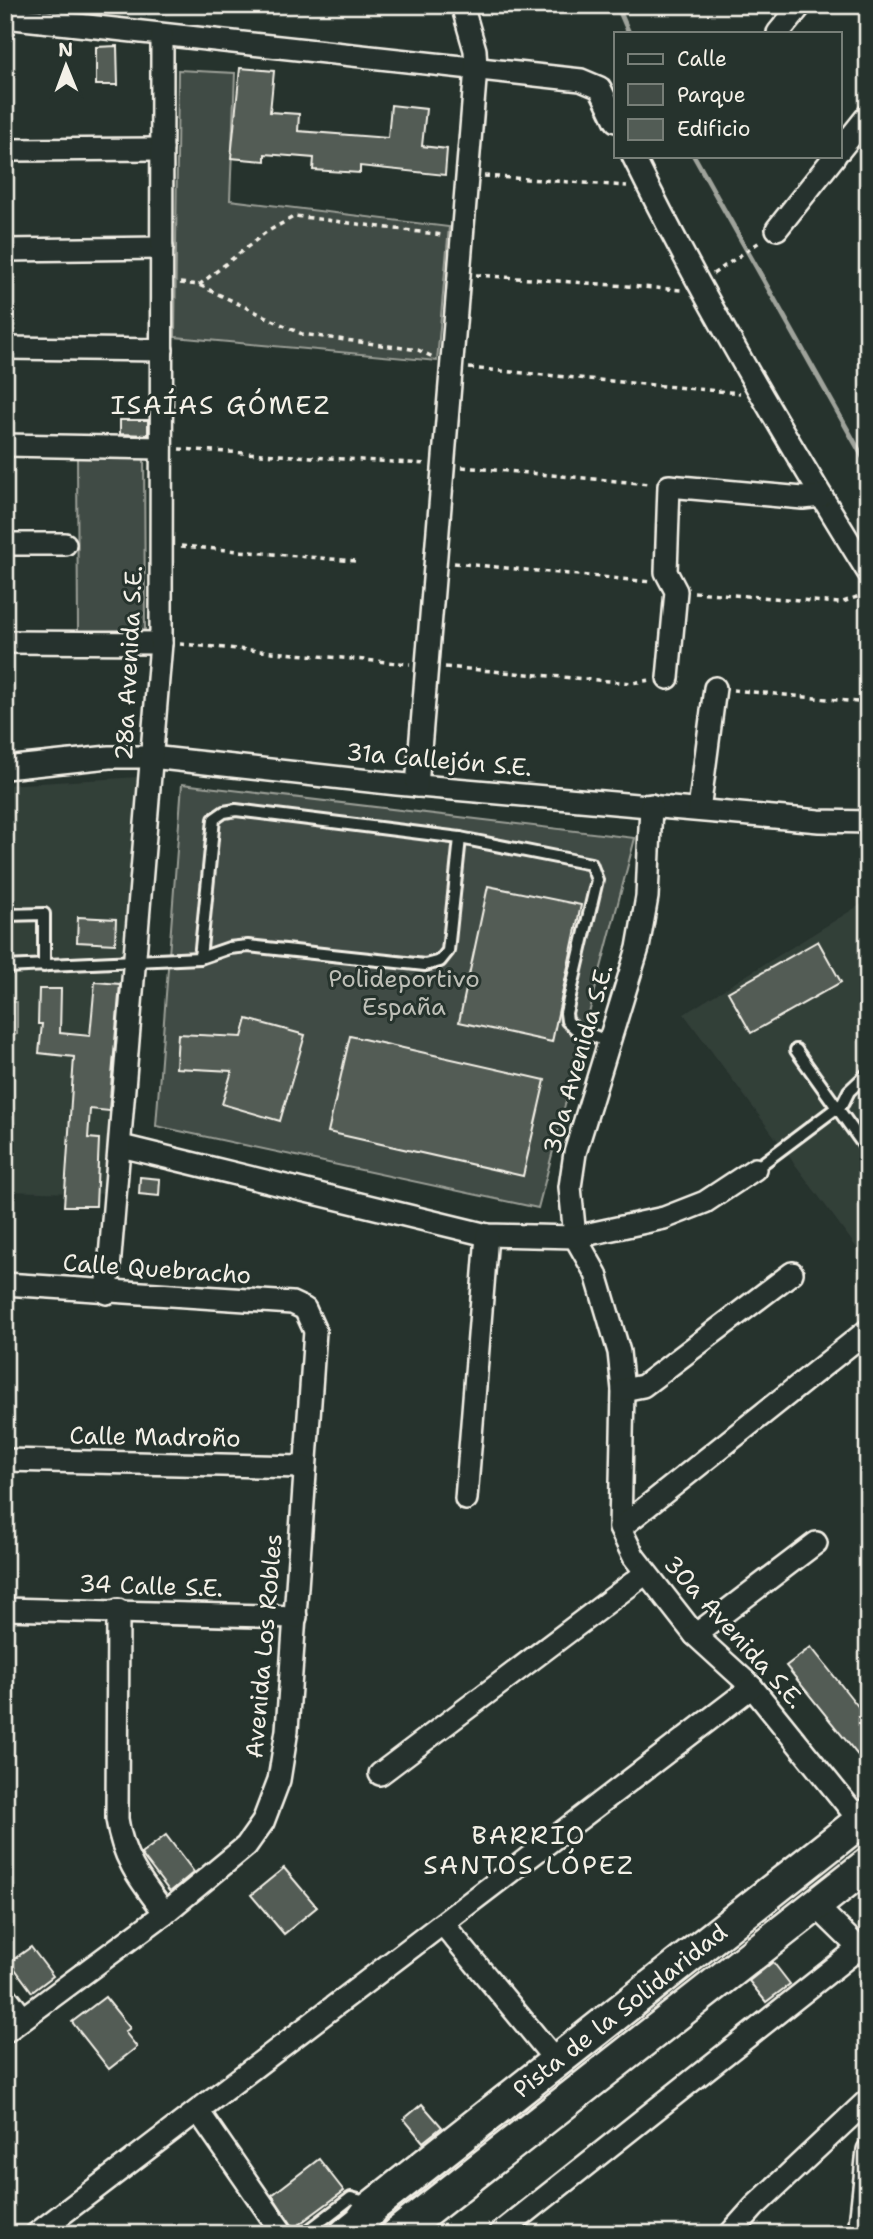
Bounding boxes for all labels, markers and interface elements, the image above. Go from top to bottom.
north arrow [32,32,102,102]
legend [614,32,842,158]
text: N [58,37,73,62]
text: Calle [677,45,727,73]
text: Parque [677,81,746,109]
text: Edificio [677,115,750,143]
district label: ISAÍAS GÓMEZ [111,387,331,422]
street label: 28a Avenida S.E. [108,565,150,761]
street label: 31a Callejón S.E. [345,736,533,784]
street label: 30a Avenida S.E. [536,960,620,1158]
park label: Polideportivo España [328,963,480,1023]
street label: Calle Quebracho [62,1246,252,1292]
street label: Calle Madroño [69,1420,241,1454]
street label: Avenida Los Robles [238,1532,290,1760]
street label: 30a Avenida S.E. [657,1548,811,1716]
street label: 34 Calle S.E. [78,1567,224,1605]
district label: BARRIO SANTOS LÓPEZ [423,1817,635,1882]
street label: Pista de la Solidaridad [506,1916,734,2106]

